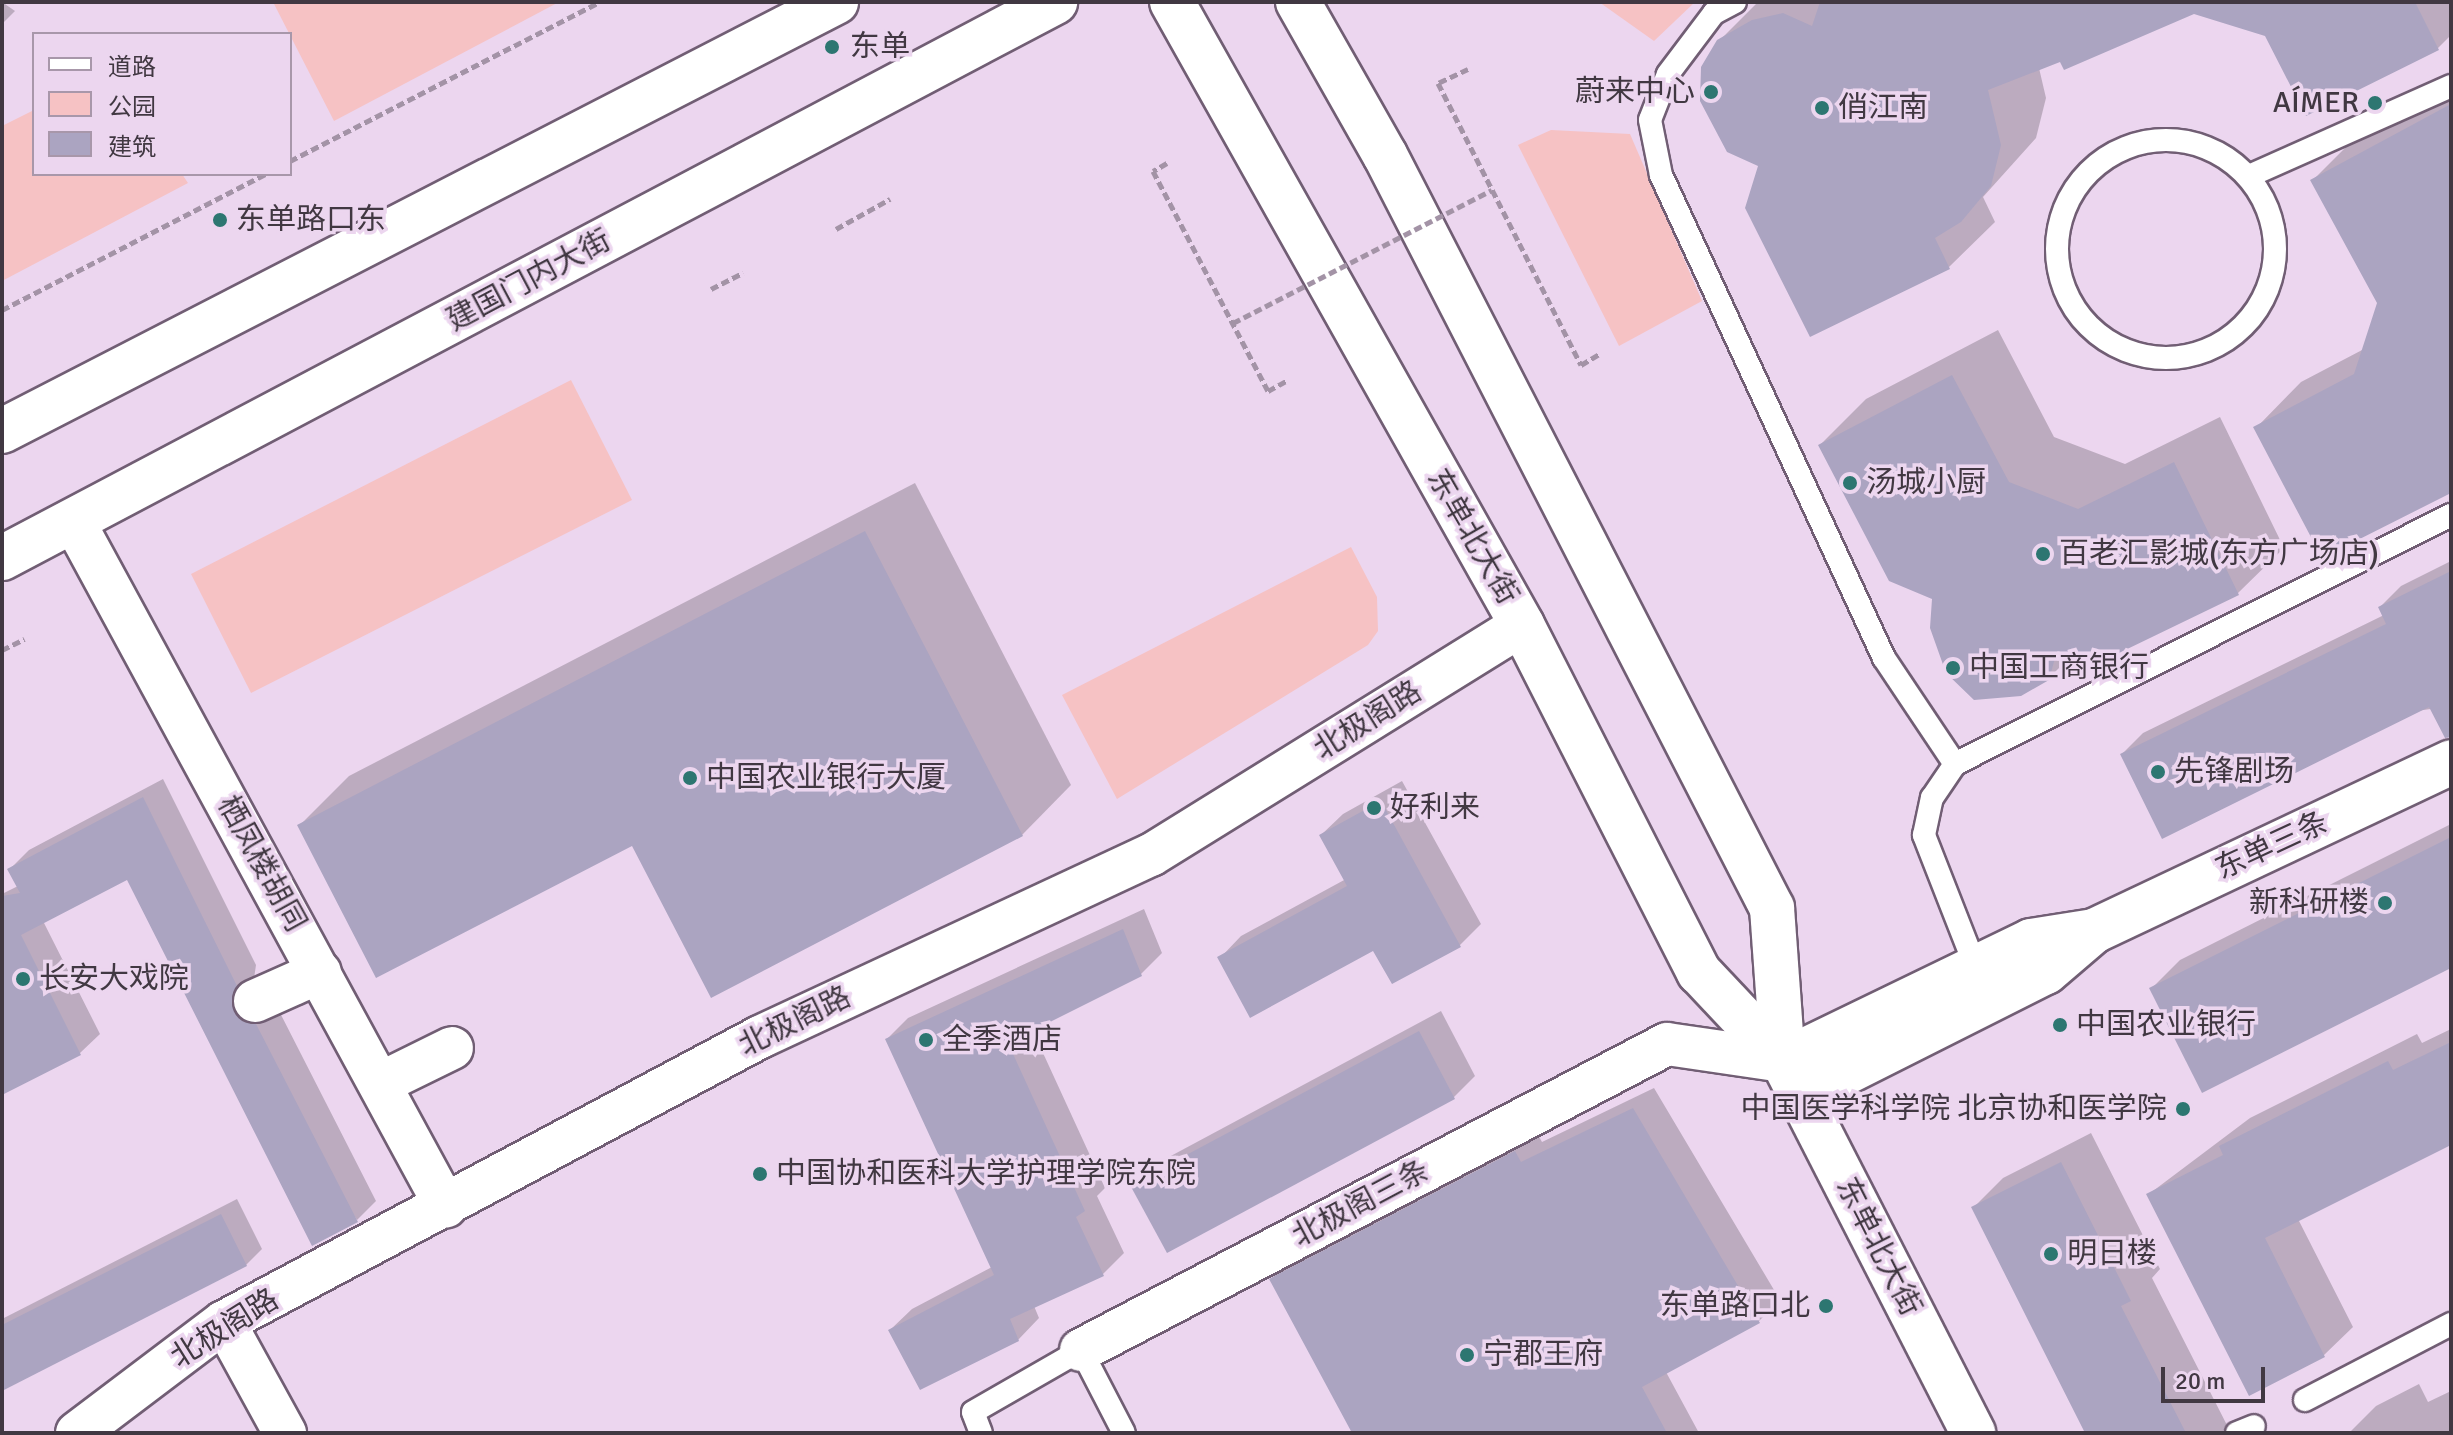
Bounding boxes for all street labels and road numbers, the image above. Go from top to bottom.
street label: 建国门内大街 [441,223,617,339]
street label: 东单北大街 [1419,463,1525,611]
street label: 北极阁路 [1308,674,1428,768]
street label: 栖凤楼胡同 [209,790,313,938]
street label: 东单三条 [2210,804,2334,888]
street label: 北极阁路 [733,980,857,1064]
street label: 北极阁三条 [1286,1153,1436,1255]
street label: 东单北大街 [1828,1172,1928,1322]
street label: 北极阁路 [165,1282,285,1376]

